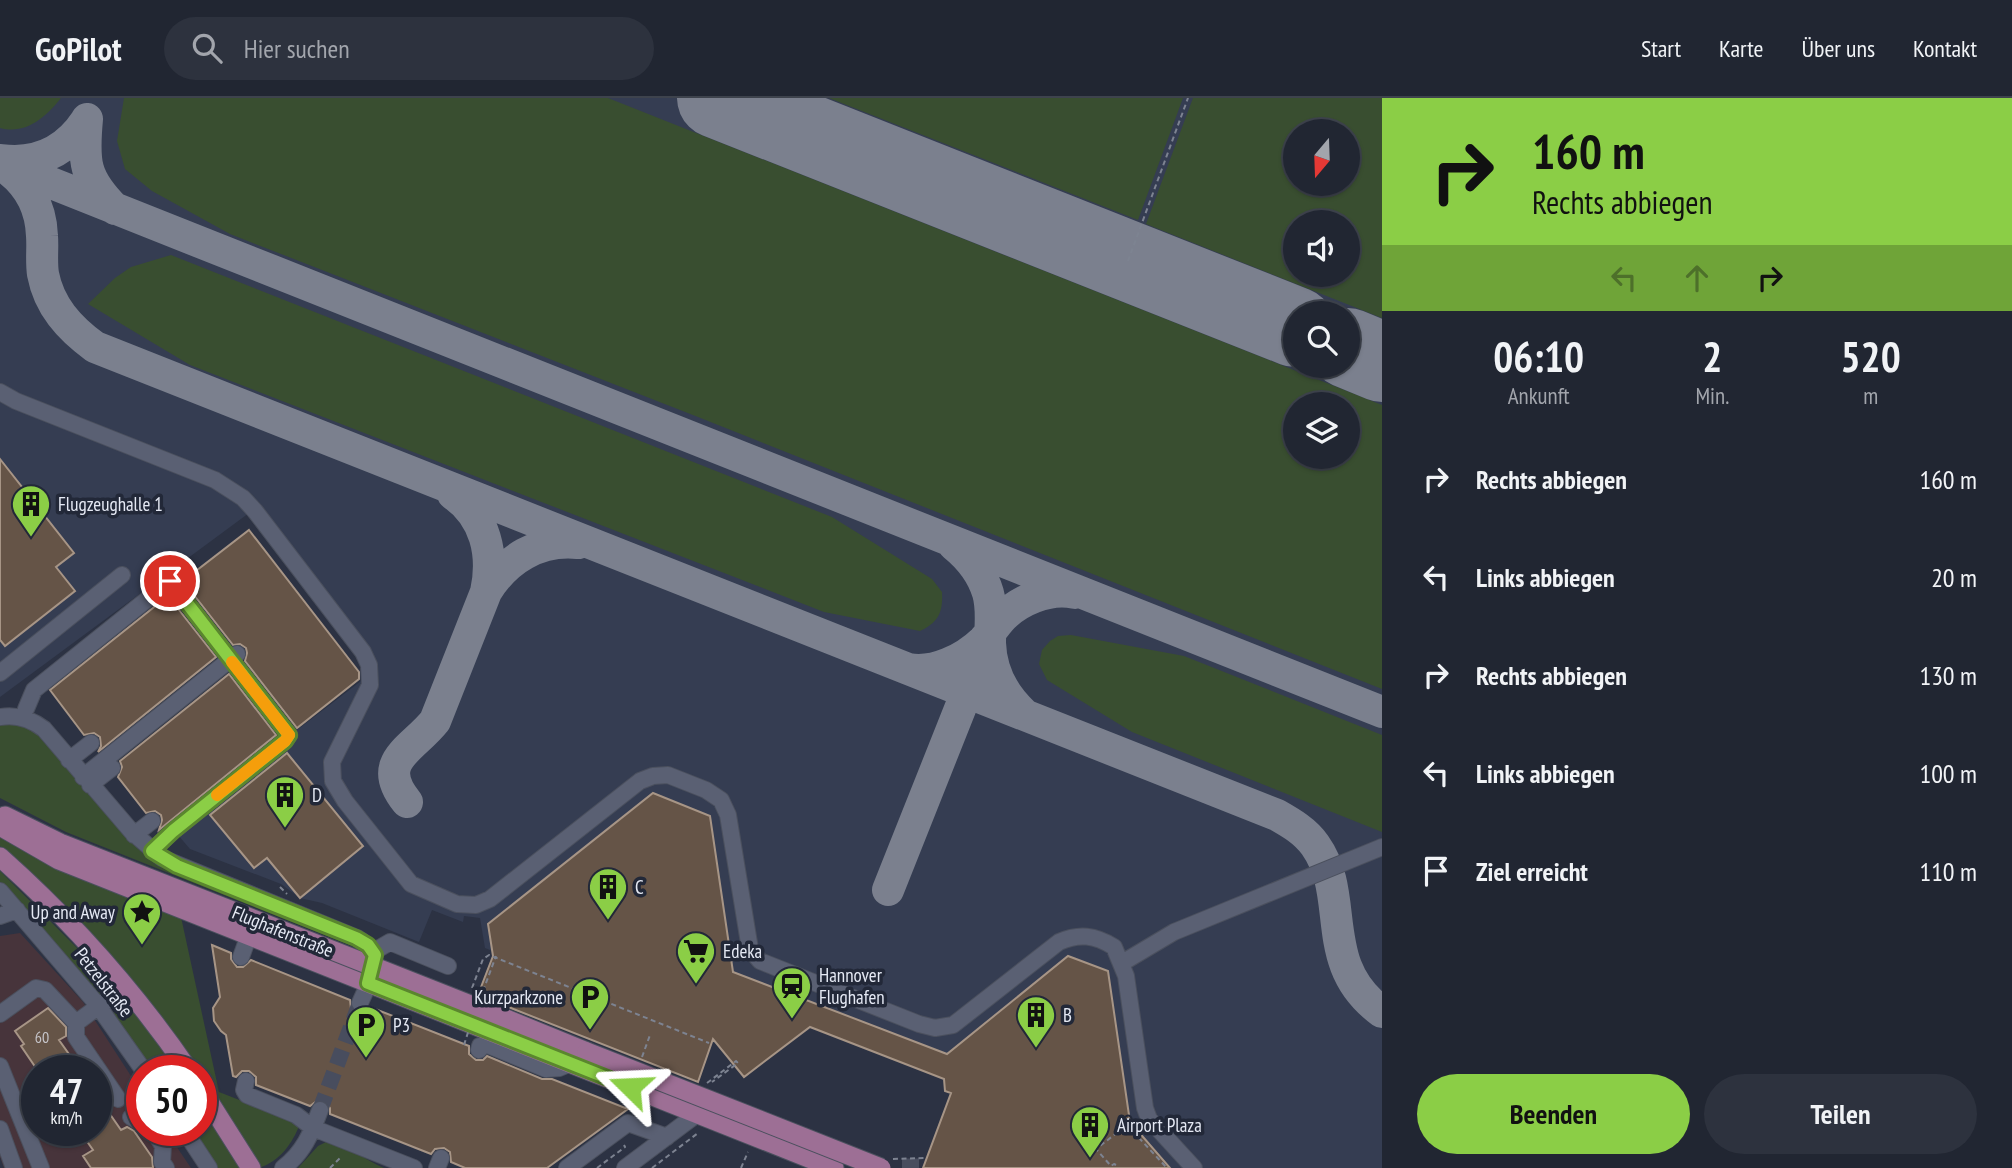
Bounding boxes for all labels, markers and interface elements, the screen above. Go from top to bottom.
search box [164,17,654,80]
text: GoPilot [35,27,122,70]
icon: search [188,29,226,67]
text: Hier suchen [244,32,350,65]
text: Start [1641,33,1681,64]
text: Karte [1719,33,1764,64]
text: Über uns [1802,33,1875,64]
text: Kontakt [1913,33,1977,64]
north arrow [1283,119,1360,196]
map controls [1283,119,1360,469]
text: 160 m [1532,119,1645,183]
icon: right [1417,126,1508,217]
text: Rechts abbiegen [1532,181,1713,223]
button: sound [1283,210,1360,287]
icon: left [1605,259,1643,297]
icon: ahead [1678,259,1716,297]
icon: right [1751,259,1789,297]
button: search [1283,301,1360,378]
text: 06:10 [1493,329,1584,384]
text: 2 [1702,329,1722,384]
text: 520 [1841,329,1901,384]
text: Ankunft [1508,381,1570,410]
text: Min. [1695,381,1729,410]
text: m [1863,381,1878,410]
button: layers [1283,392,1360,469]
icon: right [1417,460,1455,498]
text: Rechts abbiegen [1476,463,1627,496]
text: 160 m [1919,463,1977,496]
building icon: Flugzeughalle 1 [10,483,52,538]
place label: Flugzeughalle 1 [58,492,163,516]
pin [140,551,200,611]
icon: left [1417,558,1455,596]
text: Links abbiegen [1476,561,1615,594]
text: 20 m [1931,561,1977,594]
icon: arrive [151,562,189,600]
icon: right [1417,656,1455,694]
text: Rechts abbiegen [1476,659,1627,692]
text: 130 m [1919,659,1977,692]
icon: left [1417,754,1455,792]
text: Links abbiegen [1476,757,1615,790]
text: 100 m [1919,757,1977,790]
building icon: D [264,774,306,829]
place label: D [312,783,322,807]
icon: arrive [1417,852,1455,890]
text: Ziel erreicht [1476,855,1588,888]
text: 110 m [1919,855,1977,888]
building icon: C [587,866,629,921]
place label: C [635,875,644,899]
place icon: Up and Away [121,891,163,946]
place label: Up and Away [31,900,116,924]
street label: Flughafenstraße [229,900,337,962]
supermarket icon: Edeka [675,930,717,985]
place label: Edeka [723,939,762,963]
street label: Petzelstraße [69,942,139,1022]
place label: Hannover Flughafen [819,963,885,1009]
station icon: Hannover Flughafen [771,965,813,1020]
parking icon: Kurzparkzone [569,976,611,1031]
place label: Kurzparkzone [474,985,563,1009]
building icon: B [1015,994,1057,1049]
place label: B [1063,1003,1072,1027]
parking icon: P3 [345,1004,387,1059]
place label: P3 [393,1013,410,1037]
house number: 60 [35,1027,49,1047]
position arrow [593,1050,667,1124]
speed limit sign: 50 [126,1055,217,1146]
text: 47 [50,1068,83,1114]
button: Beenden [1417,1074,1690,1154]
button: Teilen [1704,1074,1977,1154]
building icon: Airport Plaza [1069,1104,1111,1159]
text: km/h [51,1106,82,1129]
place label: Airport Plaza [1117,1113,1202,1137]

